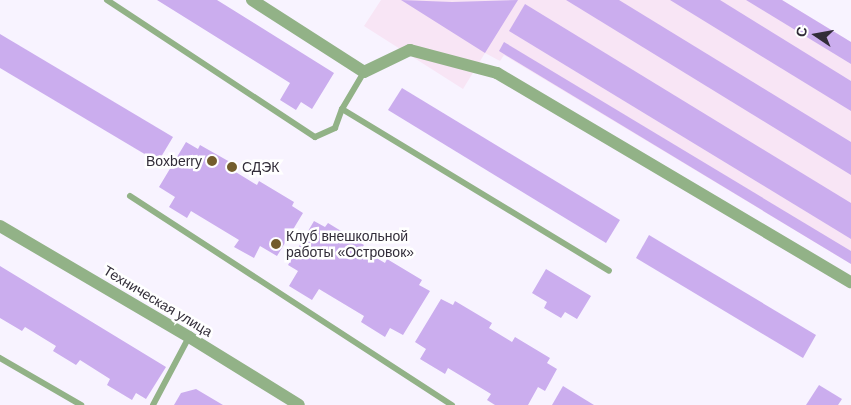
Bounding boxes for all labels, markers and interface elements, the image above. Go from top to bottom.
north arrow [791,10,841,60]
text: С [792,25,810,38]
place label: Boxberry [146,153,202,169]
marker: Boxberry [206,155,218,167]
place label: СДЭК [242,159,280,175]
marker: СДЭК [226,161,238,173]
place label: Клуб внешкольной работы «Островок» [286,228,414,260]
marker: Клуб внешкольной работы «Островок» [270,238,282,250]
street label: Техническая улица [101,262,215,340]

